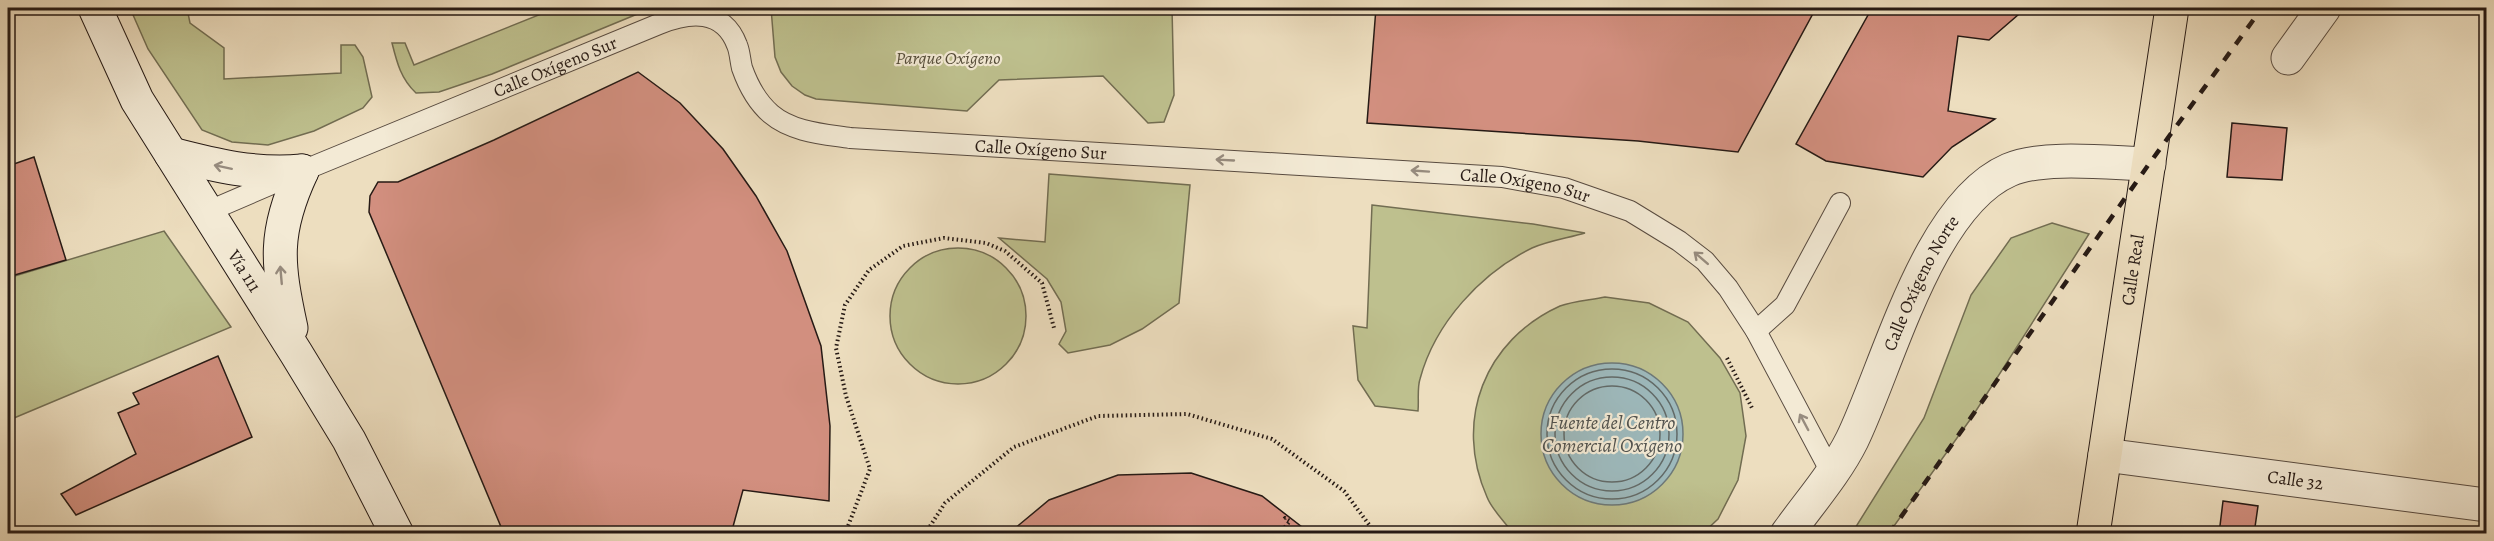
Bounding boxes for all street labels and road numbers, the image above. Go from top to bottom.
street label: Calle Oxígeno Sur [490,31,621,103]
street label: Calle Oxígeno Sur [974,133,1107,165]
street label: Calle Oxígeno Sur [1459,163,1594,208]
street label: Calle Oxígeno Norte [1878,210,1965,354]
street label: Calle Real [2115,232,2150,307]
street label: Vía 111 [222,244,267,297]
street label: Calle 32 [2266,464,2325,496]

